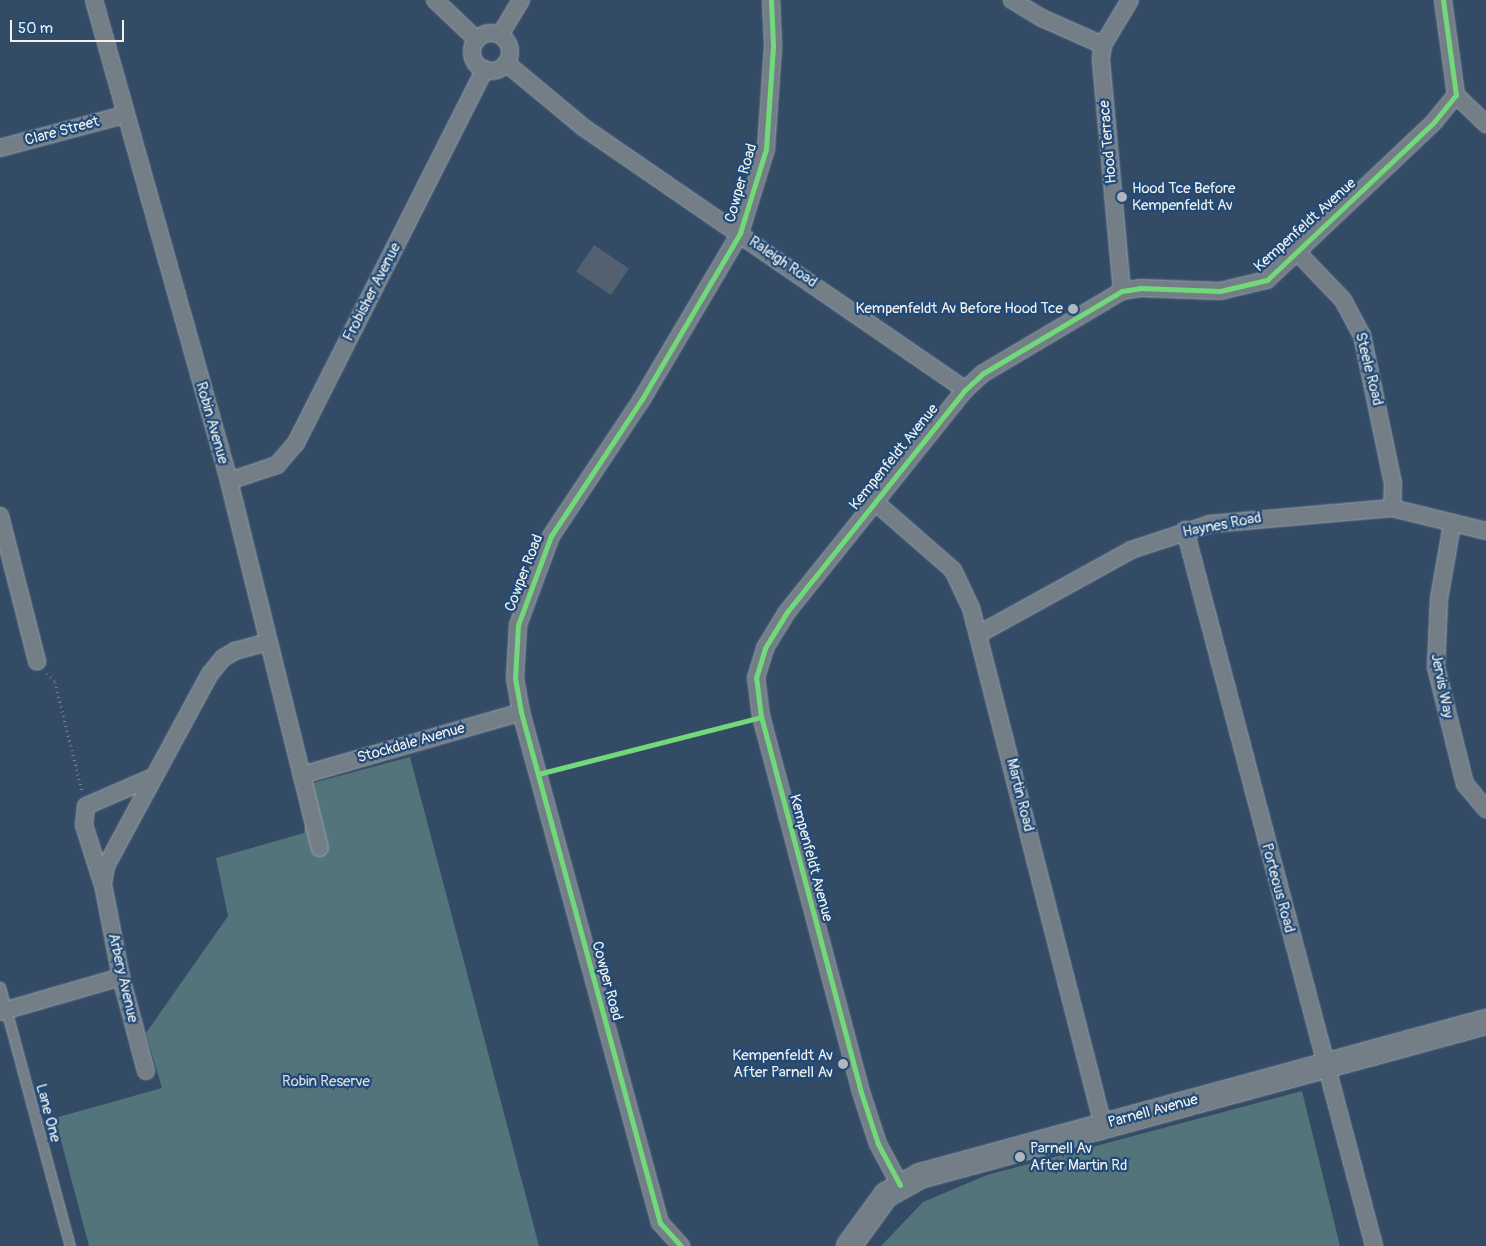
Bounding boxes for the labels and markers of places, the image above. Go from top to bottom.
place label: Hood Tce Before Kempenfeldt Av [1132,179,1235,214]
marker: Hood Tce Before Kempenfeldt Av [1116,191,1128,203]
place label: Kempenfeldt Av Before Hood Tce [856,300,1063,318]
marker: Kempenfeldt Av Before Hood Tce [1067,303,1079,315]
place label: Kempenfeldt Av After Parnell Av [732,1046,833,1081]
marker: Kempenfeldt Av After Parnell Av [837,1058,849,1070]
place label: Parnell Av After Martin Rd [1030,1139,1127,1174]
marker: Parnell Av After Martin Rd [1014,1151,1026,1163]

